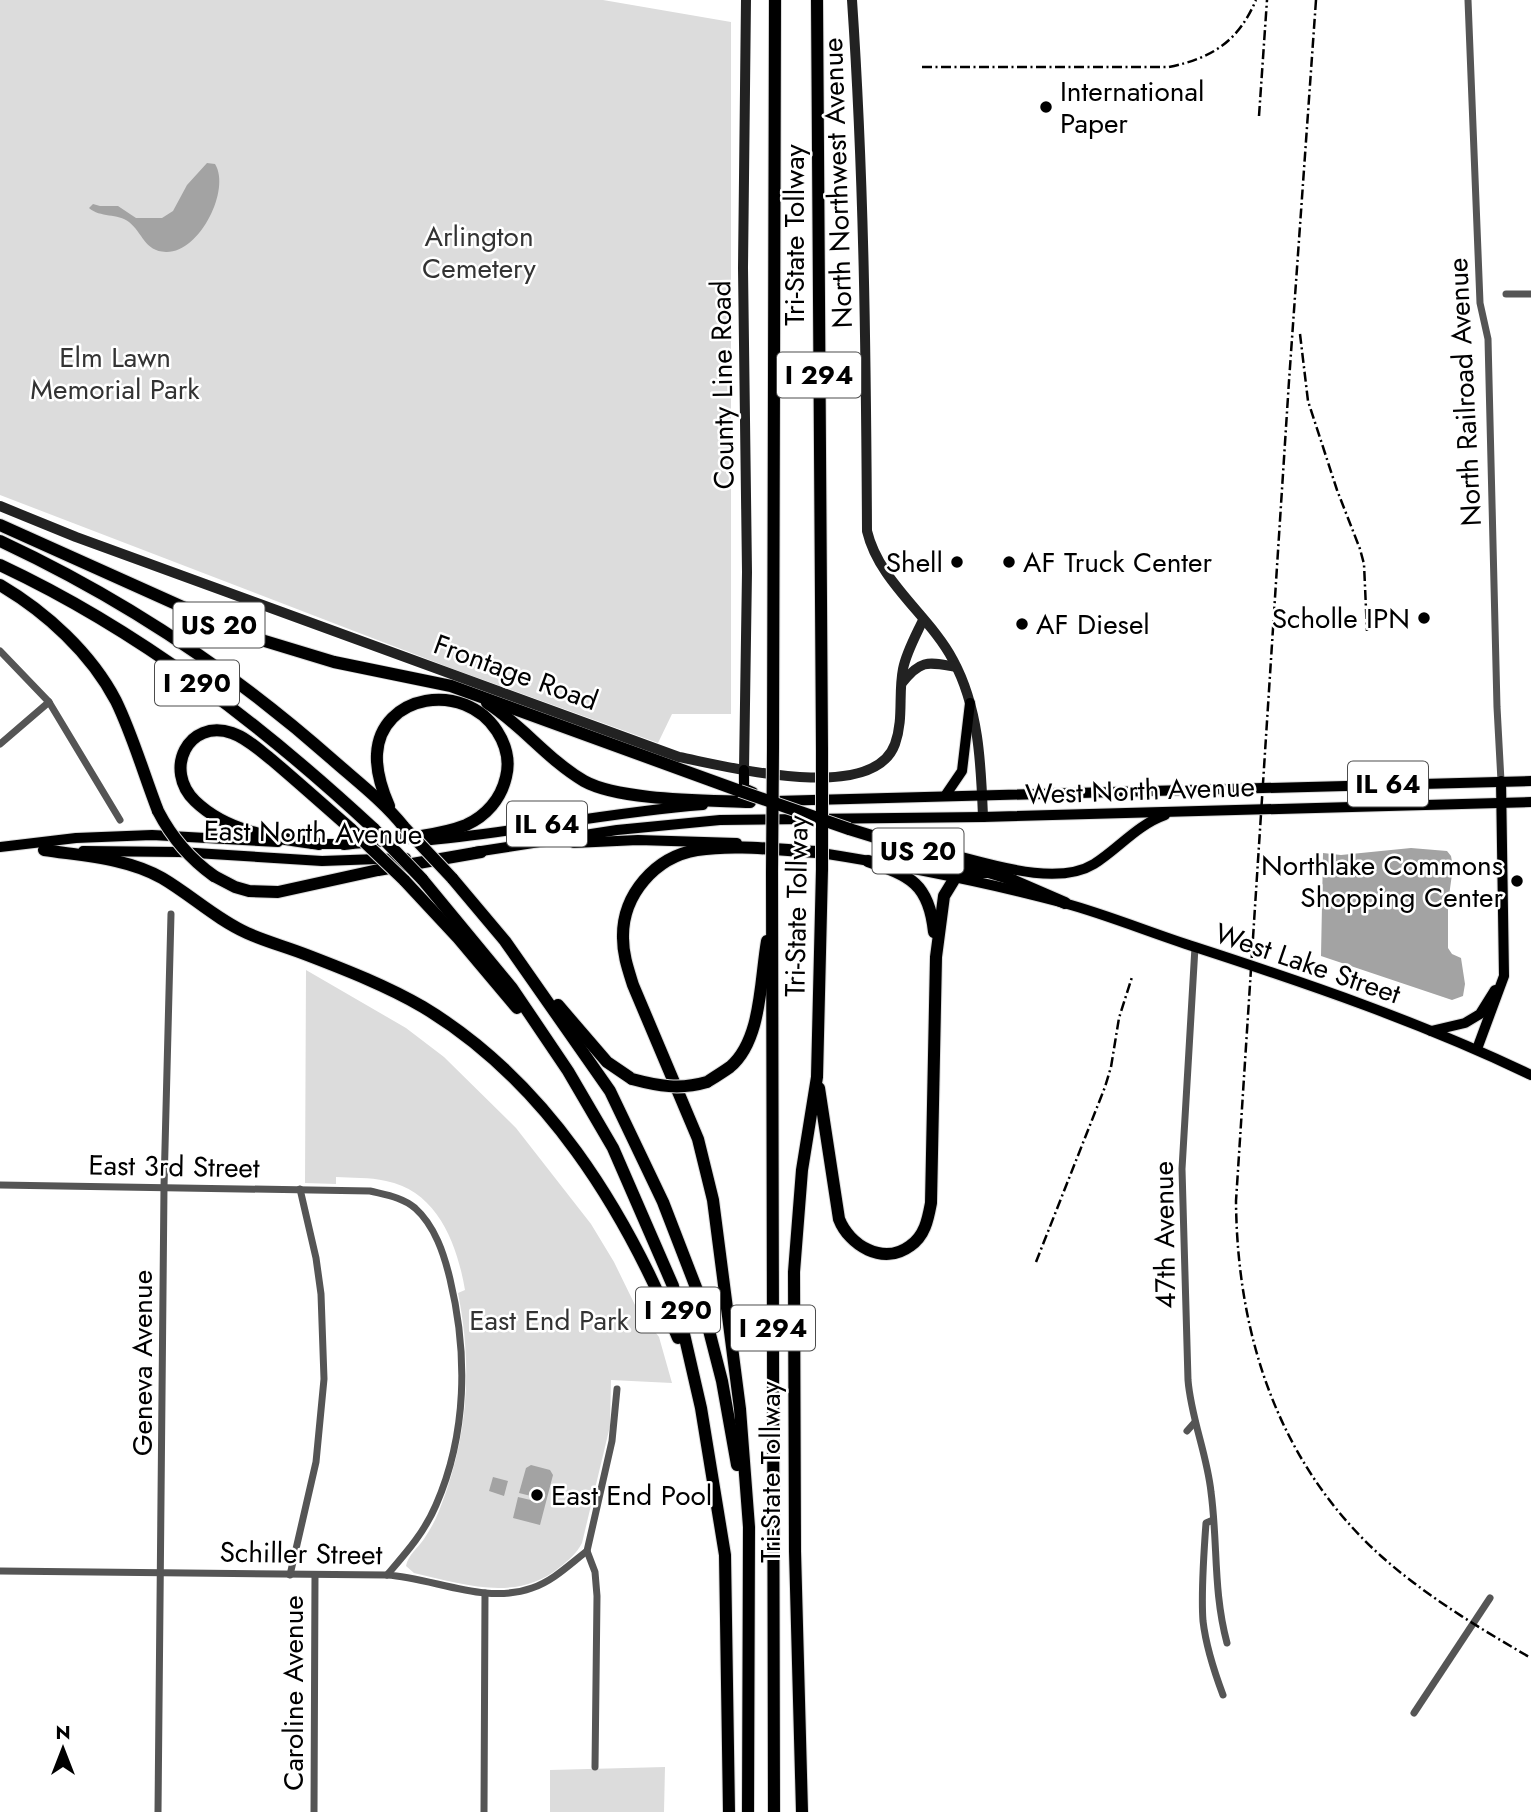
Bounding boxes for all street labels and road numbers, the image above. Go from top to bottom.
street label: North Northwest Avenue [812,37,863,329]
street label: Tri-State Tollway [774,143,815,326]
street label: North Railroad Avenue [1437,257,1492,527]
street label: County Line Road [700,280,745,490]
road number: I 294 [777,352,861,398]
road number: US 20 [174,603,264,648]
street label: Frontage Road [428,624,604,721]
road number: I 290 [155,660,239,706]
road number: IL 64 [1348,762,1428,806]
street label: West North Avenue [1024,766,1256,815]
road number: IL 64 [507,802,587,846]
street label: East North Avenue [203,810,423,855]
street label: Tri-State Tollway [774,814,819,997]
road number: US 20 [872,828,964,874]
street label: West Lake Street [1209,913,1406,1015]
street label: East 3rd Street [88,1145,260,1188]
street label: 47th Avenue [1143,1161,1186,1309]
street label: Geneva Avenue [122,1270,163,1456]
road number: I 290 [636,1288,720,1332]
road number: I 294 [731,1306,815,1350]
street label: Tri-State Tollway [750,1380,791,1563]
street label: Schiller Street [219,1532,383,1575]
street label: Caroline Avenue [273,1595,314,1791]

